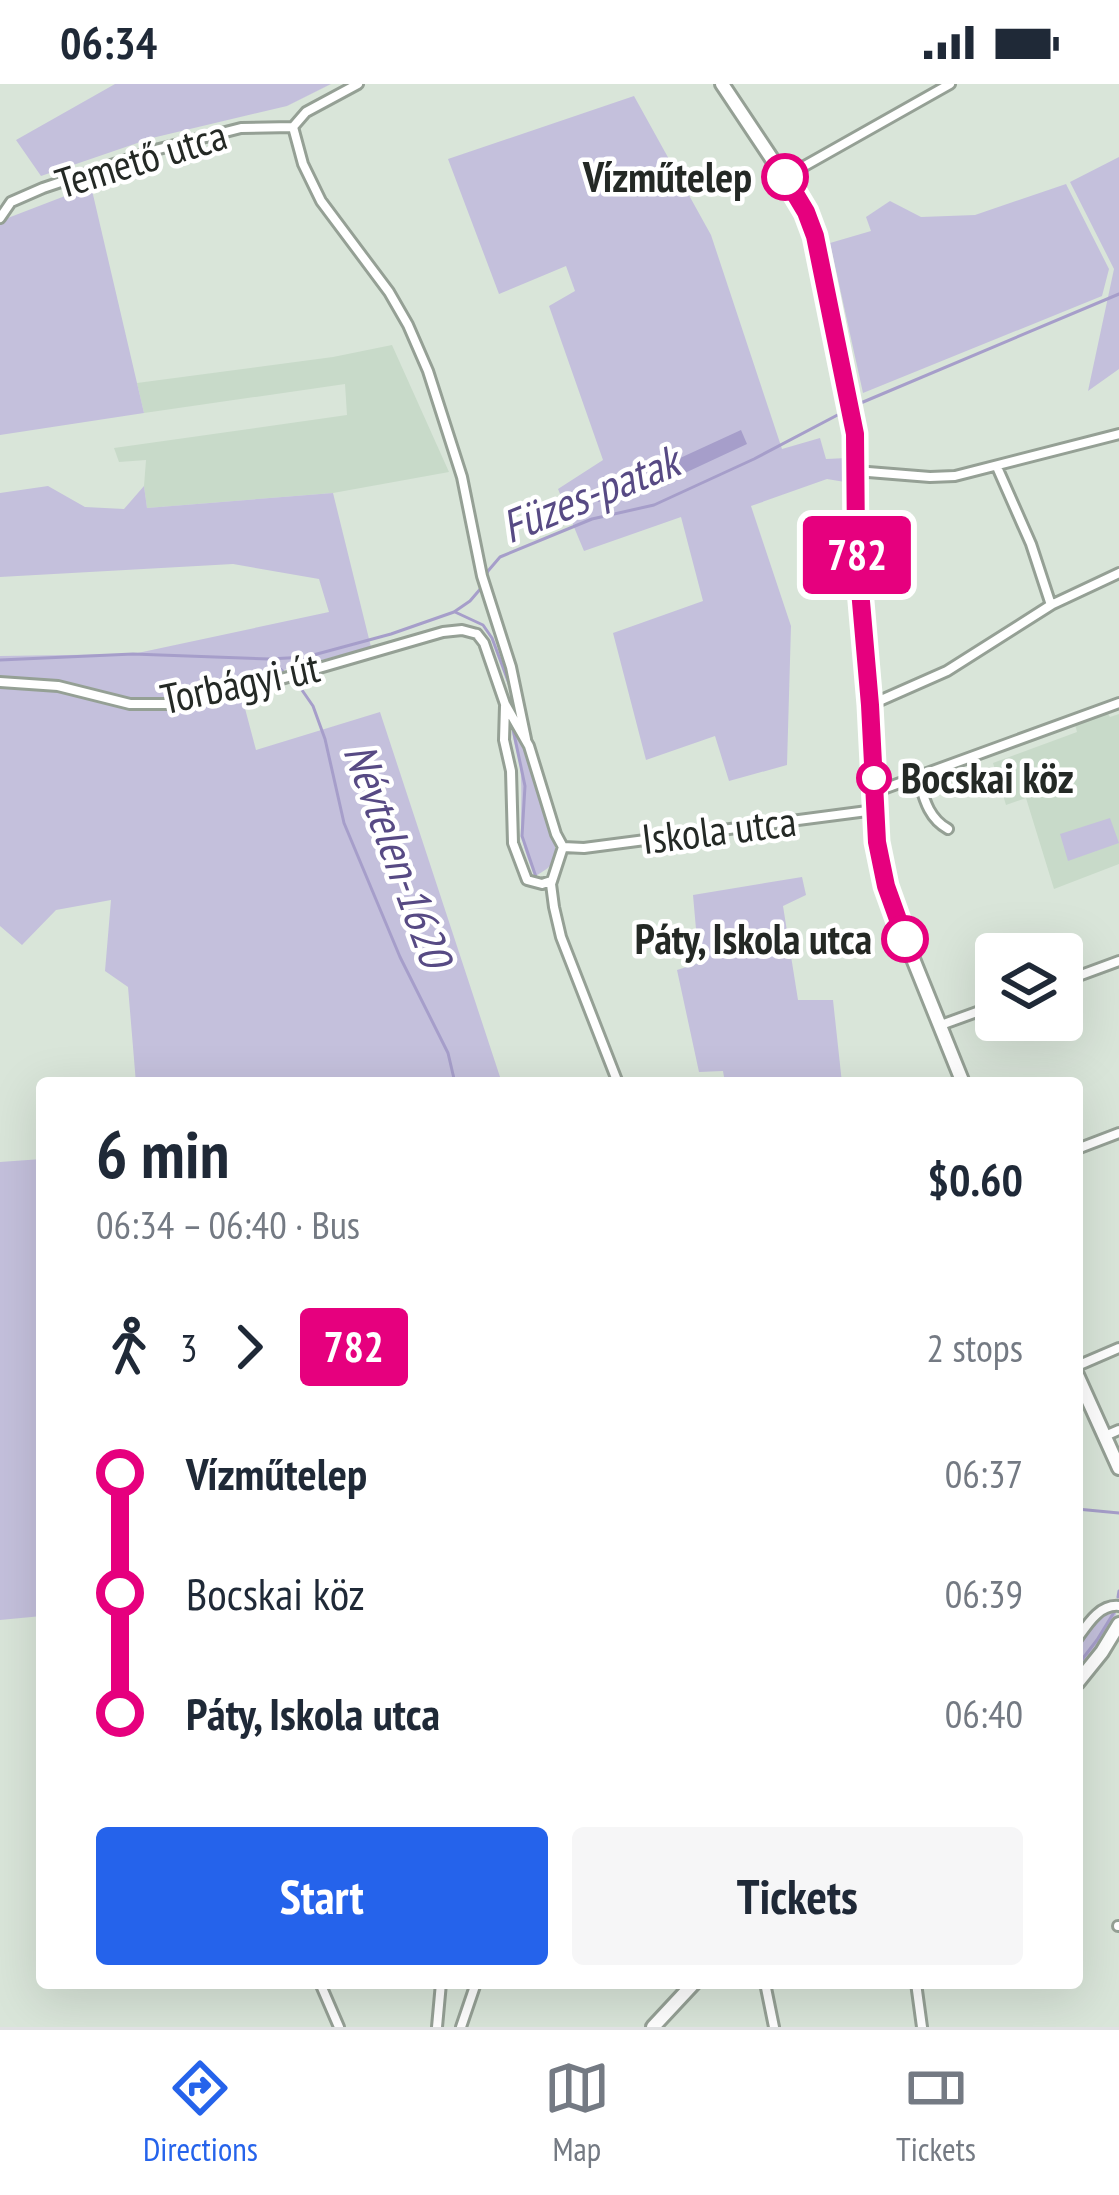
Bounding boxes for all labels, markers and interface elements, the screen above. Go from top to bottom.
text: 06:34 [60,13,157,71]
street label: Temető utca [49,107,233,211]
place label: Vízműtelep [582,149,752,204]
marker: Vízműtelep [763,155,807,199]
water label: Füzes-patak [492,430,691,555]
line badge: 782 [788,516,926,594]
text: 782 [827,527,887,582]
street label: Torbágyi út [155,639,325,726]
water label: Névtelen-1620 [332,735,468,979]
place label: Bocskai köz [901,750,1074,805]
marker: Bocskai köz [858,762,890,794]
street label: Iskola utca [639,793,799,866]
place label: Páty, Iskola utca [635,911,872,966]
marker: Páty, Iskola utca [883,917,927,961]
map controls [975,933,1083,1041]
button: layers [975,933,1083,1041]
text: 6 min [96,1111,229,1196]
text: $0.60 [927,1150,1023,1208]
text: 06:34 – 06:40 · Bus [96,1199,360,1250]
icon: walk [96,1314,162,1380]
icon: forward [216,1314,282,1380]
text: 782 [324,1319,384,1374]
text: 3 [180,1322,198,1373]
text: 2 stops [927,1322,1023,1373]
text: Vízműtelep [186,1444,367,1502]
text: 06:37 [945,1448,1023,1499]
text: Bocskai köz [186,1564,365,1622]
text: 06:39 [945,1568,1023,1619]
text: Páty, Iskola utca [186,1684,440,1742]
text: 06:40 [945,1688,1023,1739]
button: Start [96,1827,548,1965]
button: Tickets [572,1827,1023,1965]
tab: Directions [143,2055,258,2170]
tab: Map [544,2055,610,2170]
tab: Tickets [896,2055,976,2170]

